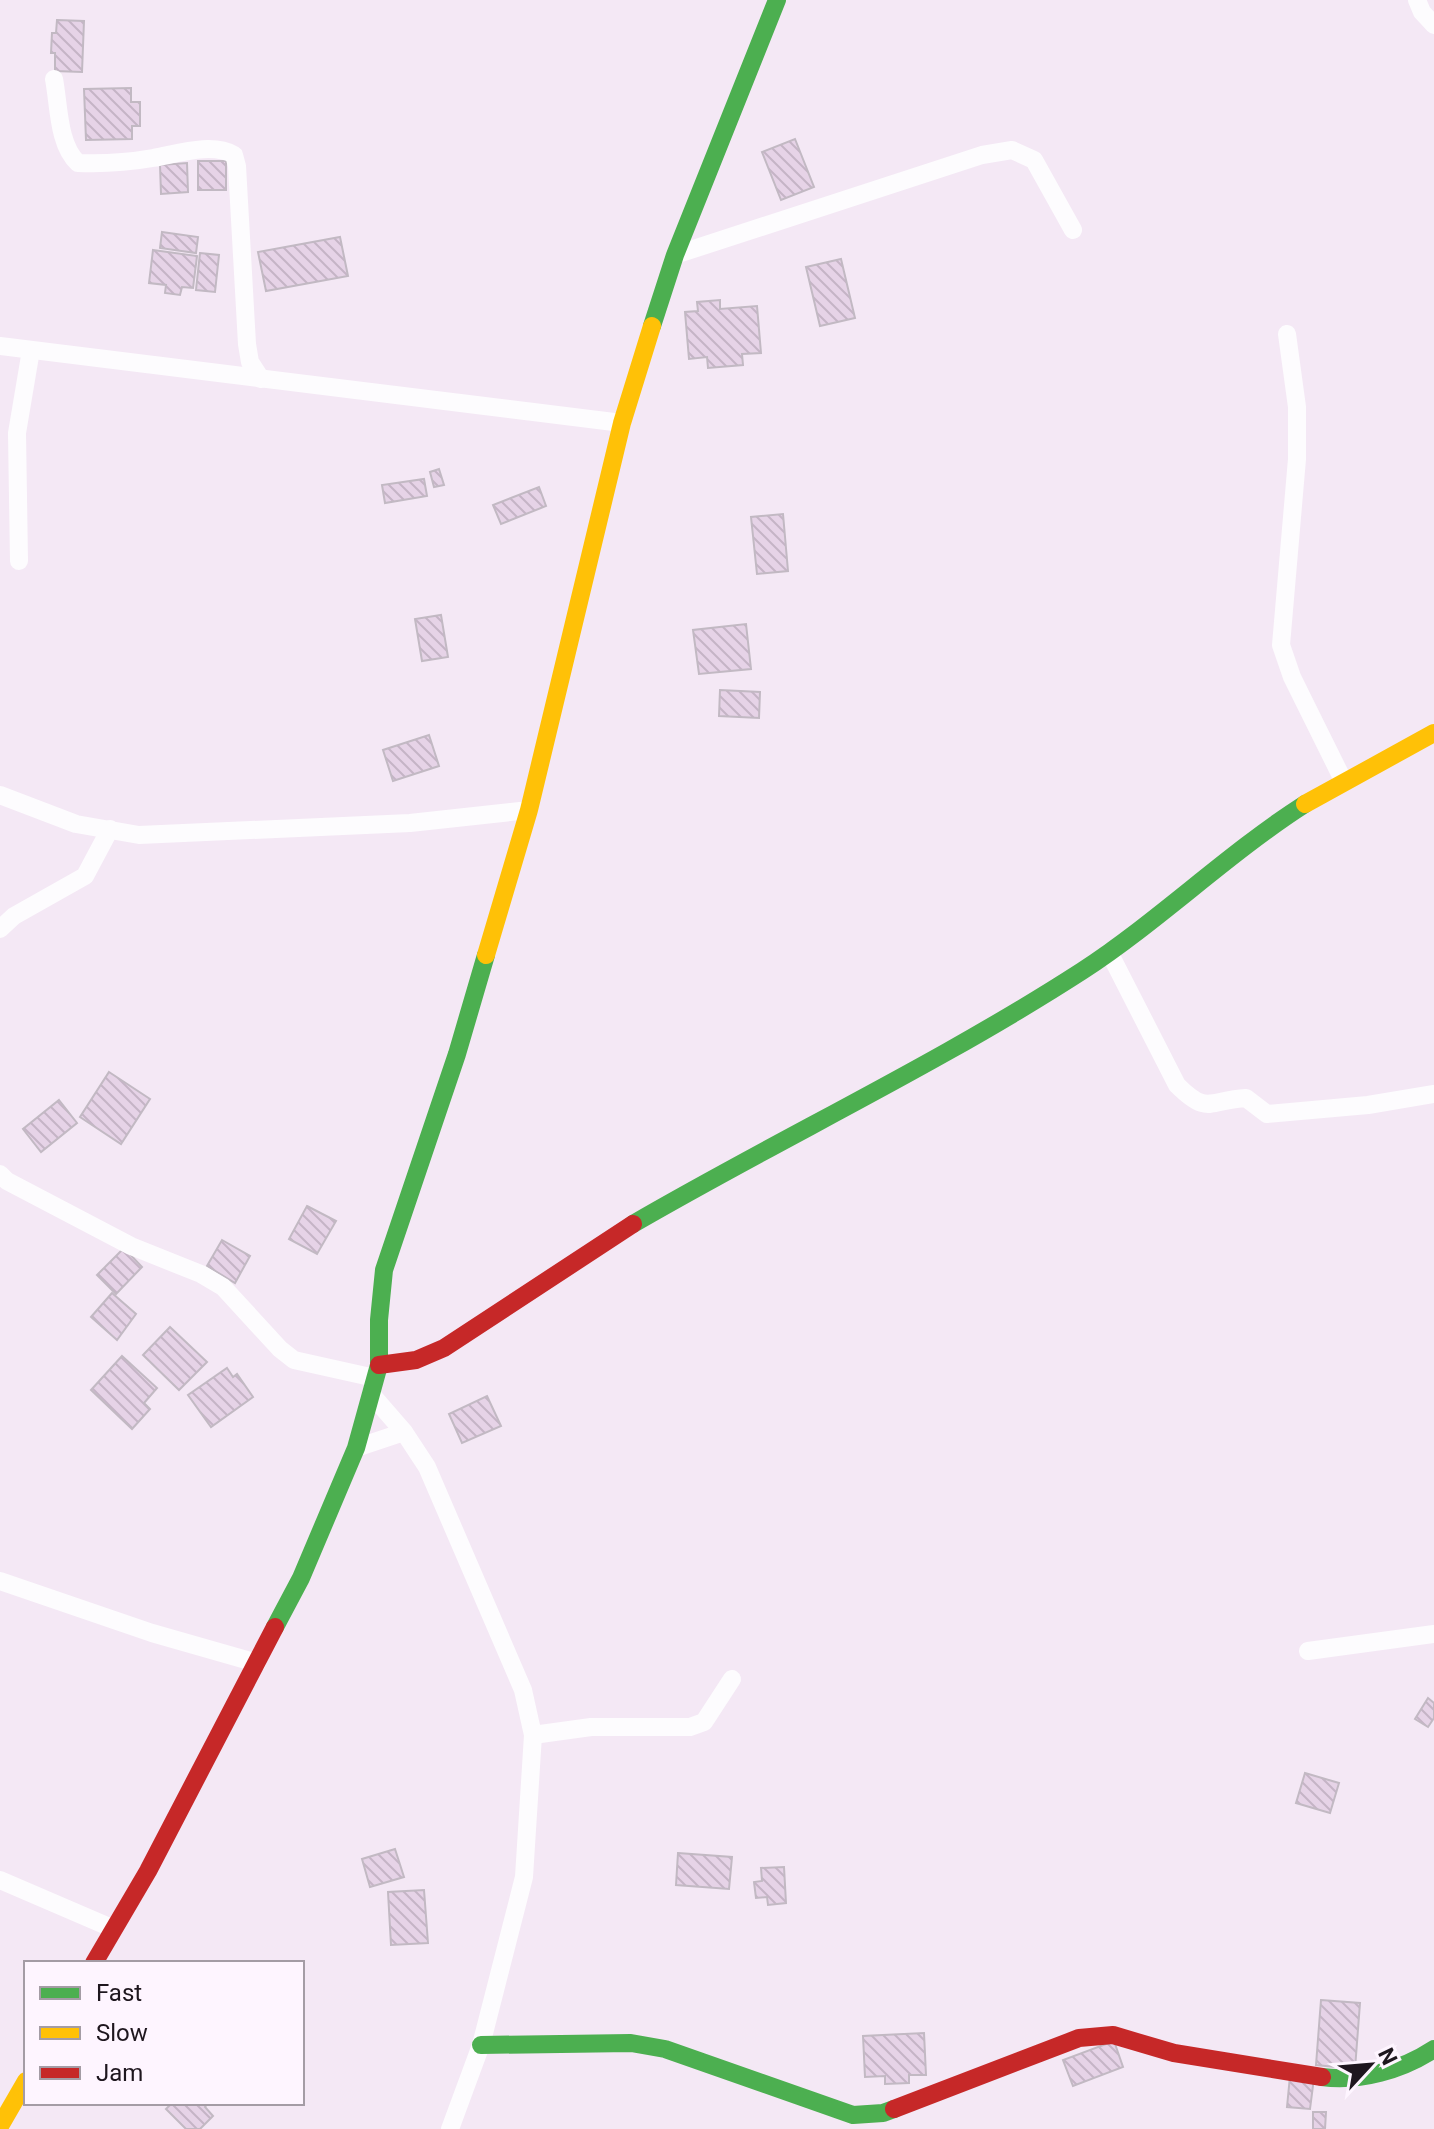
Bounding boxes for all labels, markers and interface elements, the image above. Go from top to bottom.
legend [24,1961,304,2105]
text: Fast [96,1979,142,2007]
text: Slow [96,2019,148,2047]
north arrow [1330,2025,1410,2105]
text: N [1373,2044,1402,2069]
text: Jam [96,2059,143,2087]

